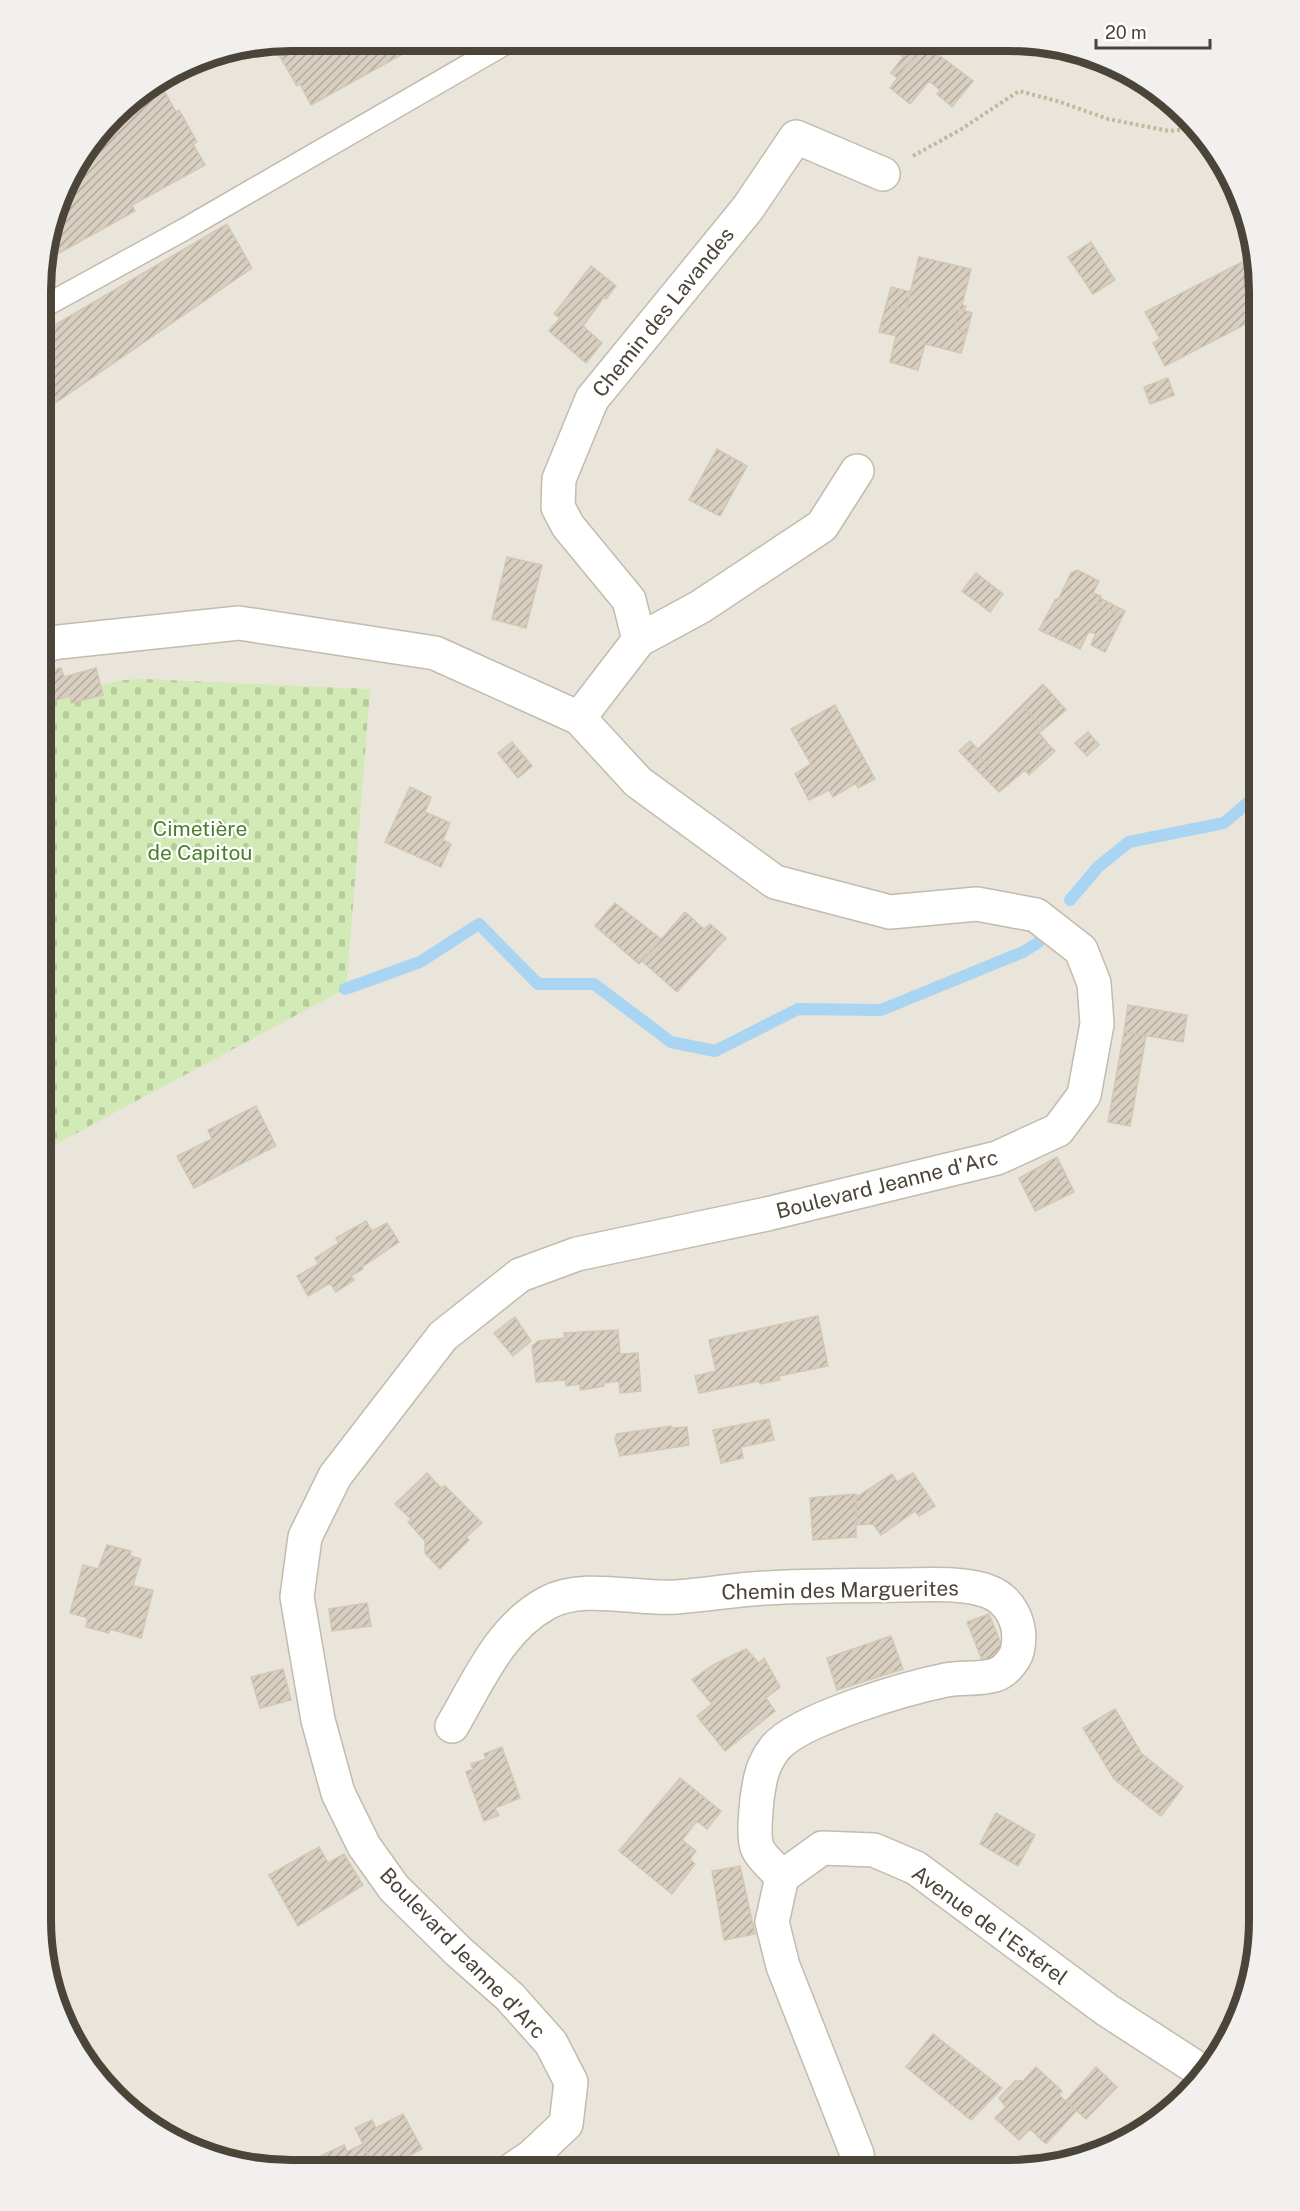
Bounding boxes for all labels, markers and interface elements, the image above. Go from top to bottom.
scale bar [1096,12,1210,50]
text: 20 m [1105,22,1147,43]
street label: Chemin des Lavandes [587,222,739,402]
park label: Cimetière de Capitou [148,816,252,865]
street label: Boulevard Jeanne d'Arc [773,1144,1001,1224]
street label: Chemin des Marguerites [721,1575,959,1605]
street label: Avenue de l'Estérel [907,1860,1073,1990]
street label: Boulevard Jeanne d'Arc [375,1862,551,2044]

